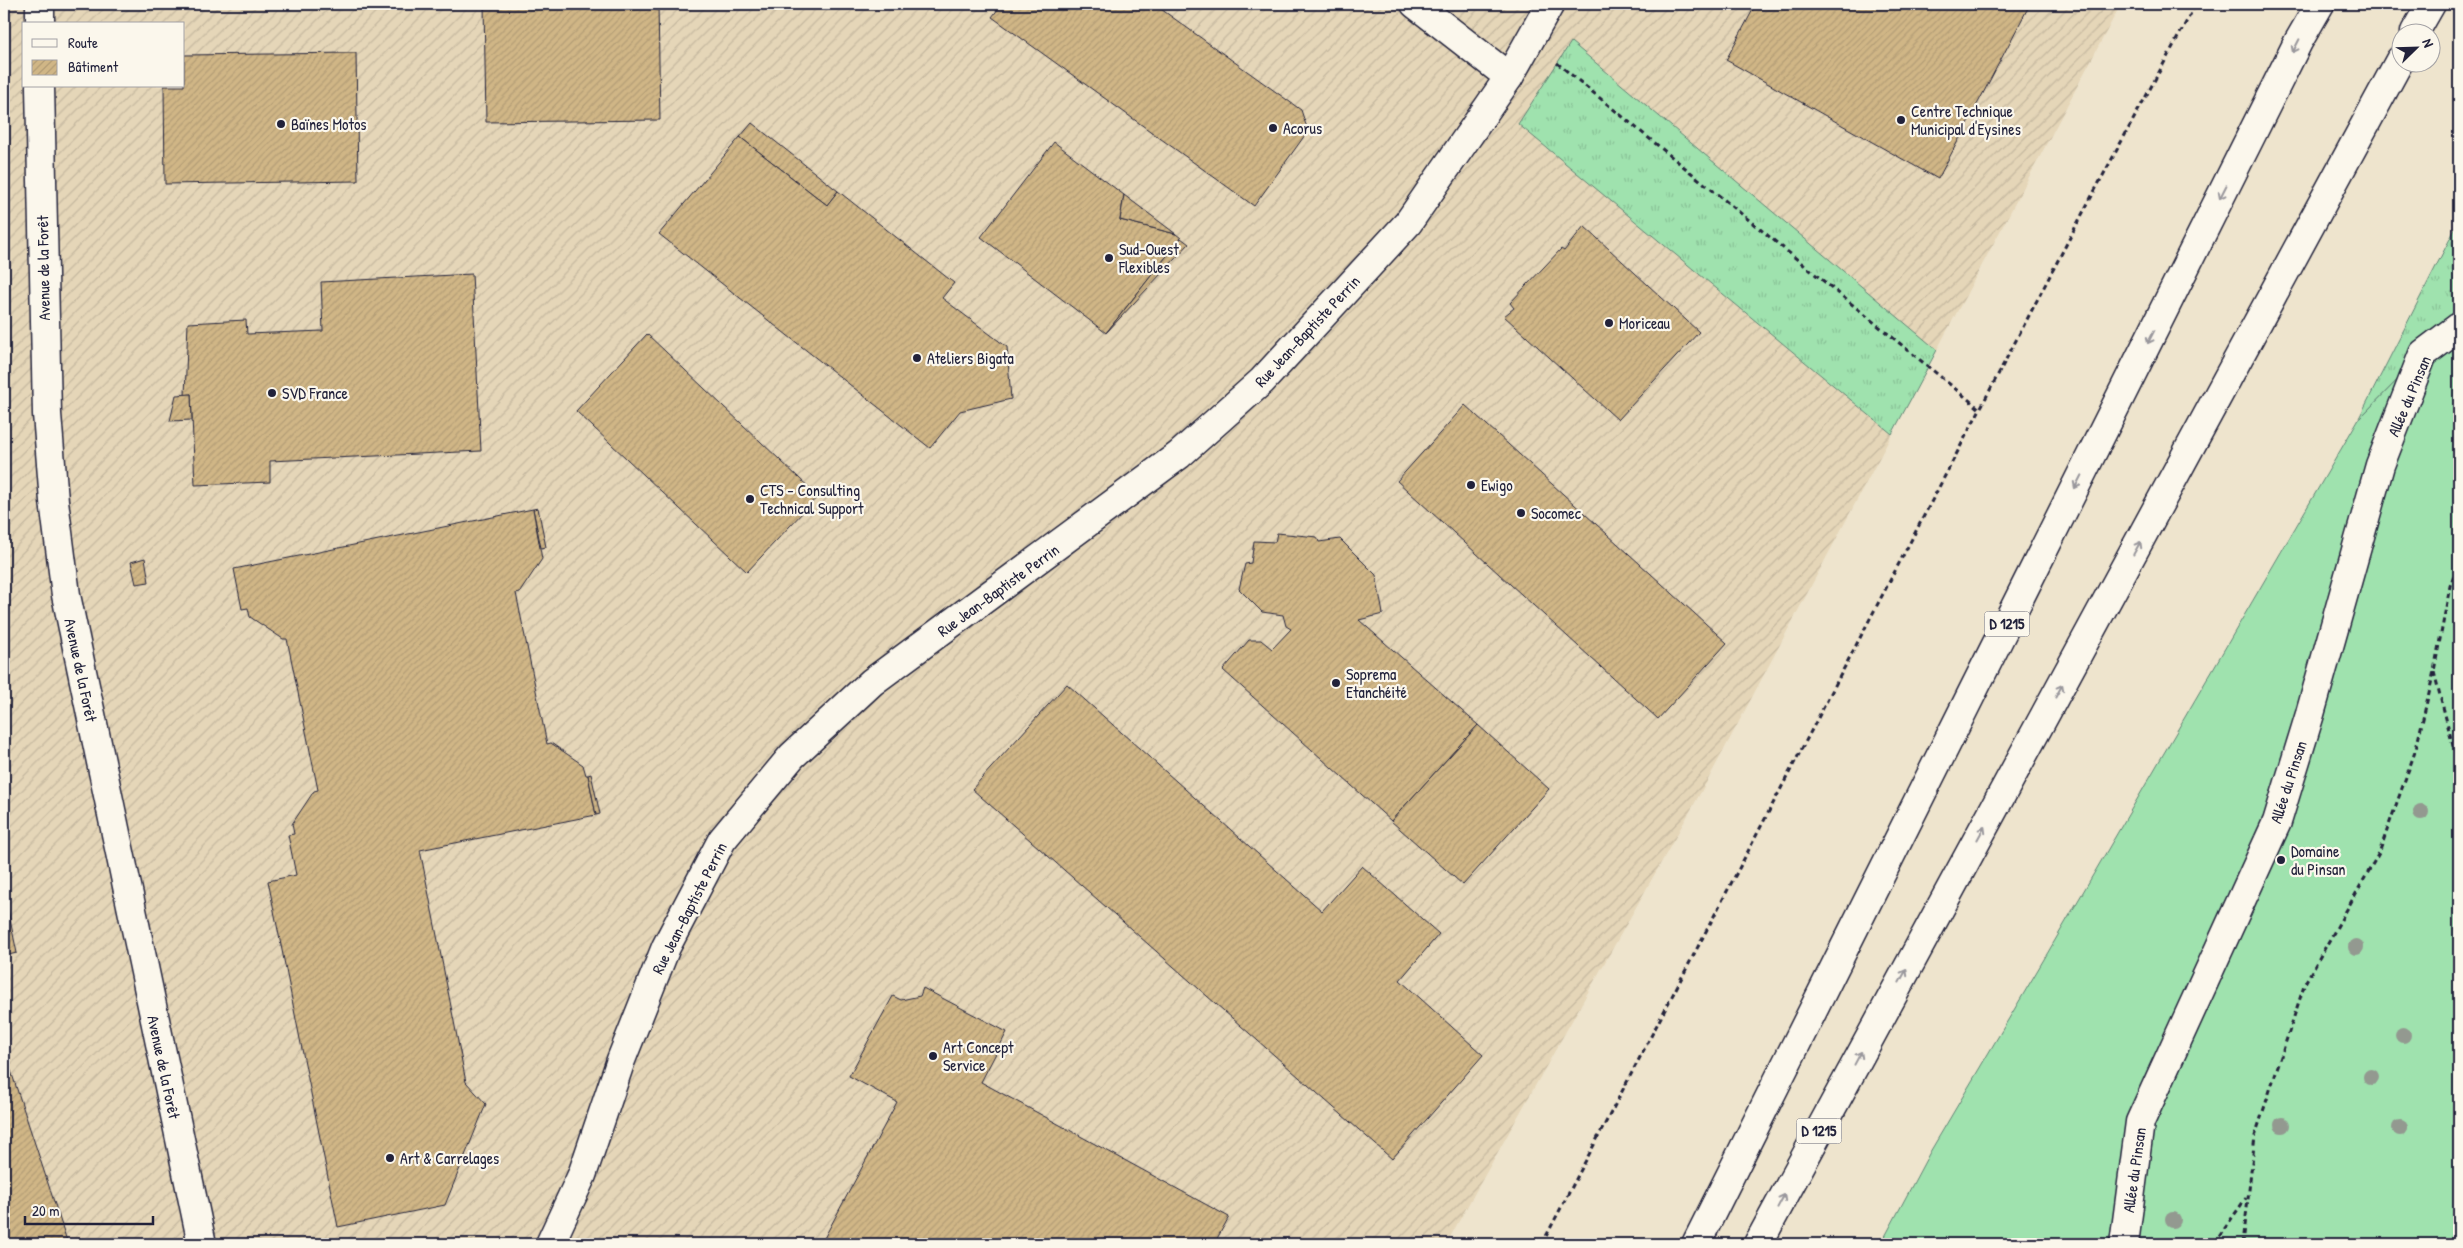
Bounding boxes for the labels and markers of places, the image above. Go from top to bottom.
place label: Centre Technique Municipal d'Eysines [1911,100,2021,140]
place label: Baïnes Motos [291,113,367,135]
marker: Centre Technique Municipal d'Eysines [1895,114,1907,126]
place label: Acorus [1283,117,1322,139]
marker: Baïnes Motos [275,118,287,130]
marker: Acorus [1267,122,1279,134]
place label: Sud-Ouest Flexibles [1118,238,1179,278]
marker: Sud-Ouest Flexibles [1103,252,1115,264]
place label: Moriceau [1619,312,1671,334]
marker: Moriceau [1603,317,1615,329]
place label: Ateliers Bigata [927,347,1014,369]
marker: Ateliers Bigata [911,352,923,364]
place label: SVD France [282,382,348,404]
marker: SVD France [266,387,278,399]
place label: Ewigo [1481,474,1513,496]
place label: CTS - Consulting Technical Support [760,479,864,519]
marker: Ewigo [1465,479,1477,491]
marker: CTS - Consulting Technical Support [744,493,756,505]
place label: Socomec [1531,502,1582,524]
marker: Socomec [1515,507,1527,519]
place label: Soprema Etanchéité [1346,663,1407,703]
marker: Soprema Etanchéité [1330,677,1342,689]
place label: Domaine du Pinsan [2291,840,2346,880]
marker: Domaine du Pinsan [2275,854,2287,866]
place label: Art Concept Service [943,1036,1014,1076]
marker: Art Concept Service [927,1050,939,1062]
place label: Art & Carrelages [400,1147,499,1169]
marker: Art & Carrelages [384,1152,396,1164]

